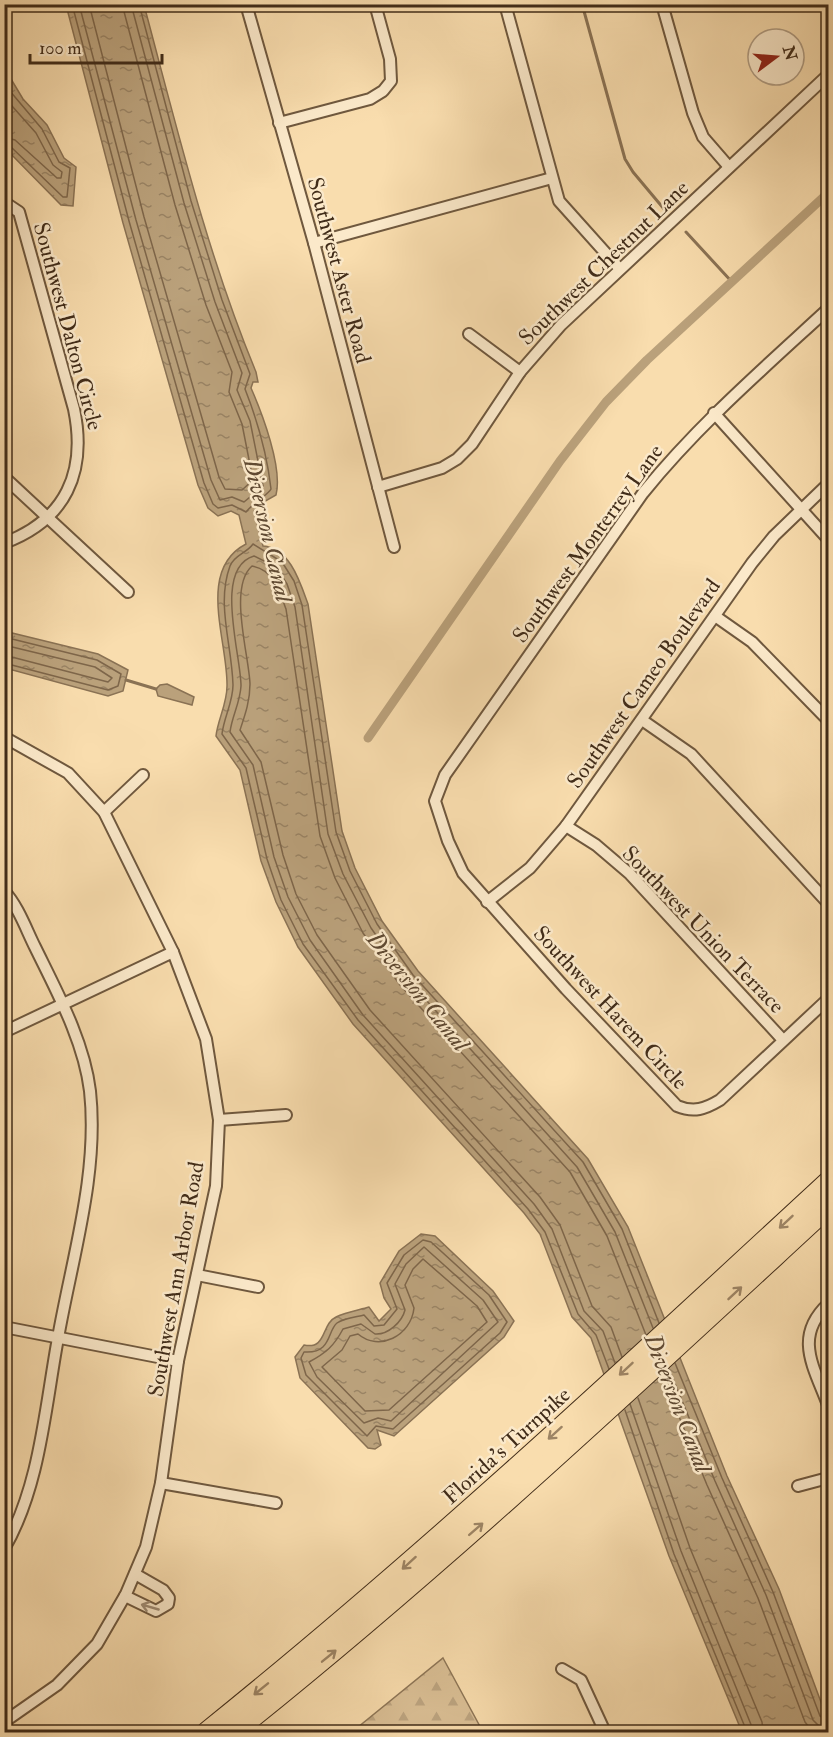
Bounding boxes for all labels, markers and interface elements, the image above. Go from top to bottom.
scale bar [30,27,162,65]
north arrow [746,27,806,87]
text: 100 m [39,37,82,60]
text: N [778,43,801,63]
street label: Southwest Aster Road [301,174,377,366]
street label: Southwest Chestnut Lane [513,174,695,351]
street label: Southwest Dalton Circle [27,219,109,433]
street label: Southwest Monterrey Lane [506,439,669,648]
water label: Diversion Canal [236,454,300,607]
street label: Southwest Cameo Boulevard [561,573,727,794]
street label: Southwest Union Terrace [616,840,791,1019]
street label: Southwest Harem Circle [527,920,694,1096]
water label: Diversion Canal [359,924,477,1060]
street label: Southwest Ann Arbor Road [142,1159,210,1399]
one-way arrow [778,1215,793,1229]
one-way arrow [727,1286,742,1300]
water label: Diversion Canal [636,1328,719,1479]
one-way arrow [619,1362,634,1376]
street label: Florida's Turnpike [437,1381,577,1511]
one-way arrow [548,1426,563,1440]
one-way arrow [468,1522,483,1536]
one-way arrow [402,1556,417,1570]
one-way arrow [141,1601,160,1613]
one-way arrow [321,1650,337,1663]
one-way arrow [254,1682,269,1696]

